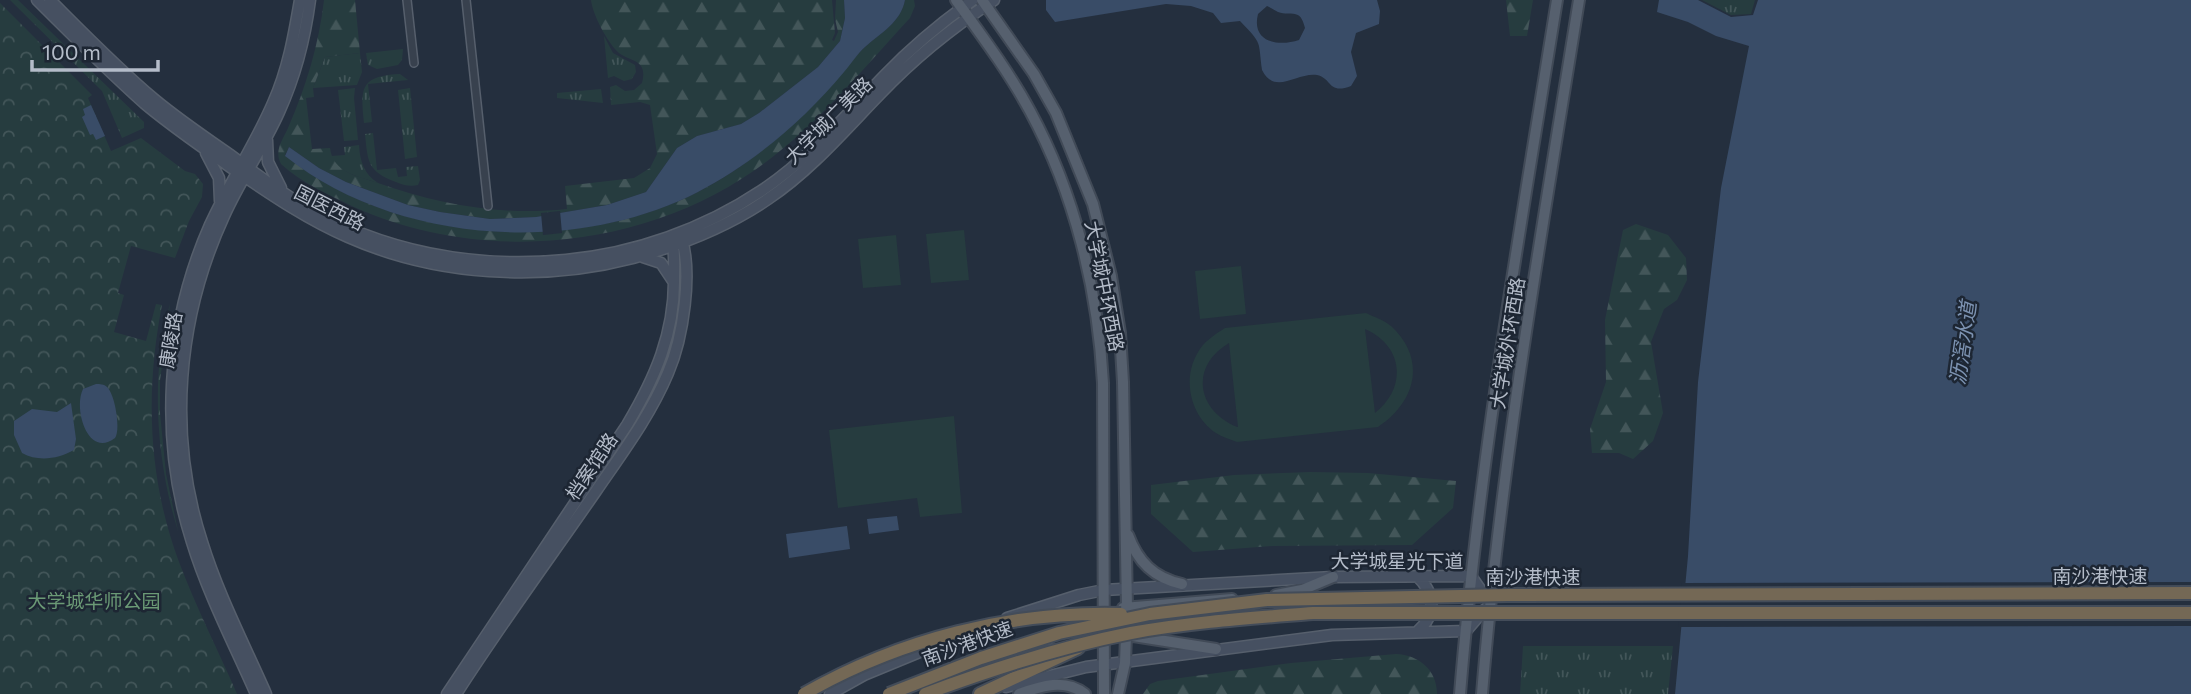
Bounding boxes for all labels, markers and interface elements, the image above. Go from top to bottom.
scale bar [32,28,158,72]
text: 100 m [42,39,101,64]
street label: 大学城广美路 [780,72,876,168]
street label: 国医西路 [291,179,369,235]
street label: 大学城中环西路 [1081,219,1129,353]
street label: 大学城外环西路 [1485,276,1529,410]
water label: 沥滘水道 [1944,297,1981,386]
street label: 康陵路 [154,310,186,370]
street label: 档案馆路 [560,428,622,504]
street label: 大学城星光下道 [1330,549,1464,572]
street label: 南沙港快速 [2052,564,2148,587]
street label: 南沙港快速 [1485,565,1581,588]
park label: 大学城华师公园 [27,589,161,612]
street label: 南沙港快速 [918,616,1016,670]

